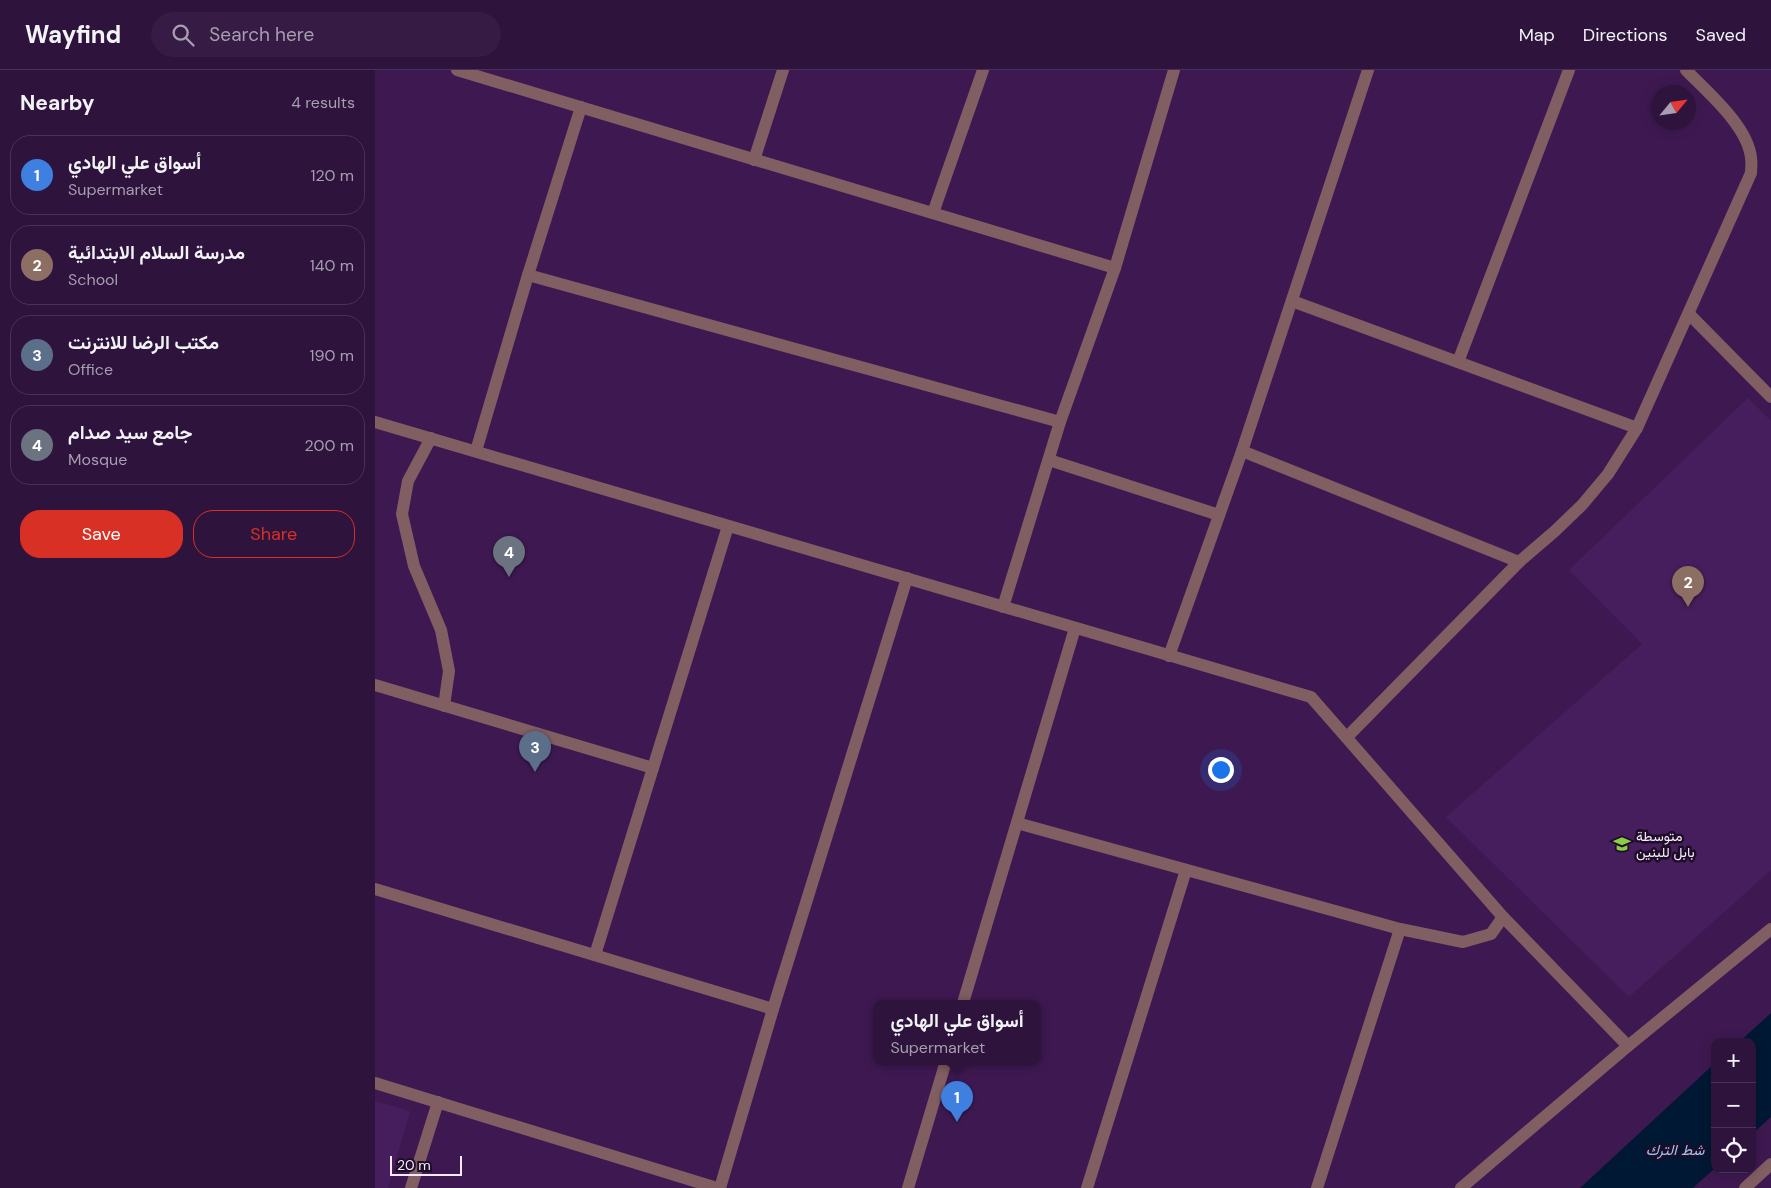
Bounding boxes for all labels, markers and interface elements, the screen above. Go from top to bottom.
search box [151,12,501,57]
text: Wayfind [25,19,121,50]
icon: search [169,21,197,49]
text: Search here [209,22,314,47]
text: Map [1519,23,1555,47]
text: Directions [1583,23,1668,47]
text: Saved [1696,23,1746,47]
north arrow [1651,85,1696,130]
text: Nearby [20,89,94,117]
text: 4 results [291,92,355,113]
text: أسواق علي الهادي [68,150,201,175]
text: 1 [34,165,40,186]
text: 120 m [310,165,354,186]
text: Supermarket [68,179,163,200]
text: مدرسة السلام الابتدائية [68,240,245,265]
text: 2 [32,255,42,276]
text: 140 m [310,255,354,276]
text: School [68,269,118,290]
text: مكتب الرضا للانترنت [68,330,219,355]
text: 3 [32,345,42,366]
text: 190 m [310,345,354,366]
text: Office [68,359,113,380]
text: جامع سيد صدام [68,420,192,445]
text: 4 [32,435,42,456]
text: 200 m [305,435,354,456]
text: Mosque [68,449,127,470]
button: Save [20,510,183,558]
button: Share [193,510,355,558]
pin: 4 [493,536,525,577]
pin: 2 [1672,566,1704,607]
pin: 3 [519,731,551,772]
your location [1208,757,1234,783]
place label: متوسطة بابل للبنين [1636,827,1695,861]
school or university icon: متوسطة بابل للبنين [1612,834,1632,854]
popup [873,1000,1041,1065]
text: أسواق علي الهادي [890,1008,1024,1033]
text: Supermarket [890,1037,985,1058]
map controls [1711,1038,1756,1173]
button: + [1711,1038,1756,1083]
pin: 1 [941,1081,973,1122]
button: − [1711,1083,1756,1128]
button: locate [1711,1128,1756,1173]
water label: شط الترك [1646,1140,1706,1160]
scale bar [390,1153,463,1176]
text: 20 m [397,1156,431,1174]

